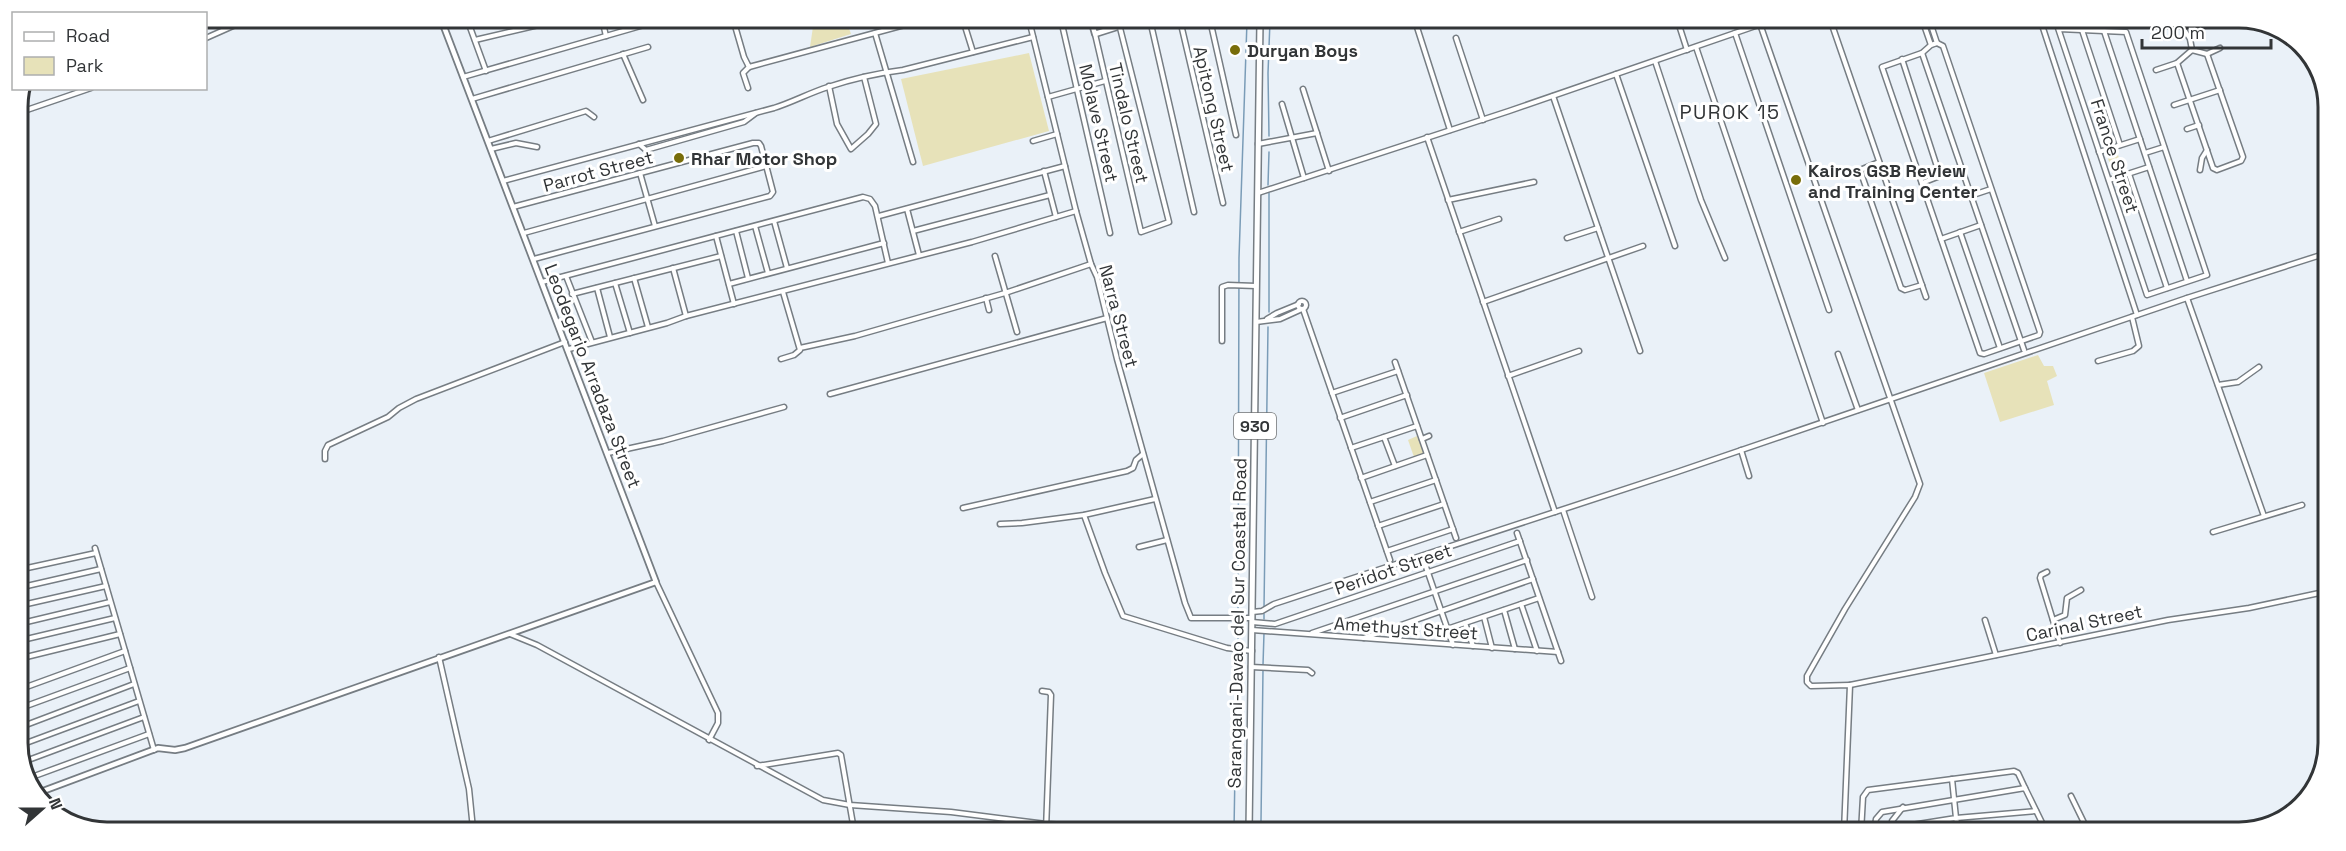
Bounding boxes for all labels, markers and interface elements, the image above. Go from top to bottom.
legend [12,12,207,90]
scale bar [2142,12,2271,50]
text: 200 m [2151,21,2205,44]
text: Road [66,24,110,47]
place label: Duryan Boys [1247,39,1358,62]
marker: Duryan Boys [1228,43,1242,57]
street label: Apitong Street [1188,44,1240,174]
text: Park [66,54,104,77]
street label: Tindalo Street [1104,61,1154,185]
street label: Molave Street [1074,62,1124,184]
street label: France Street [2086,96,2144,216]
district label: PUROK 15 [1679,99,1781,125]
street label: Parrot Street [540,145,656,197]
place label: Rhar Motor Shop [691,147,837,170]
marker: Rhar Motor Shop [672,151,686,165]
place label: Kairos GSB Review and Training Center [1808,159,1978,203]
marker: Kairos GSB Review and Training Center [1789,173,1803,187]
street label: Leodegario Arradaza Street [540,261,646,491]
street label: Narra Street [1094,262,1144,370]
road number: 930 [1234,413,1276,439]
street label: Sarangani-Davao del Sur Coastal Road [1223,458,1251,788]
street label: Peridot Street [1331,538,1455,600]
street label: Carinal Street [2024,599,2144,647]
street label: Amethyst Street [1333,611,1479,645]
north arrow [12,779,72,839]
text: N [44,795,67,813]

